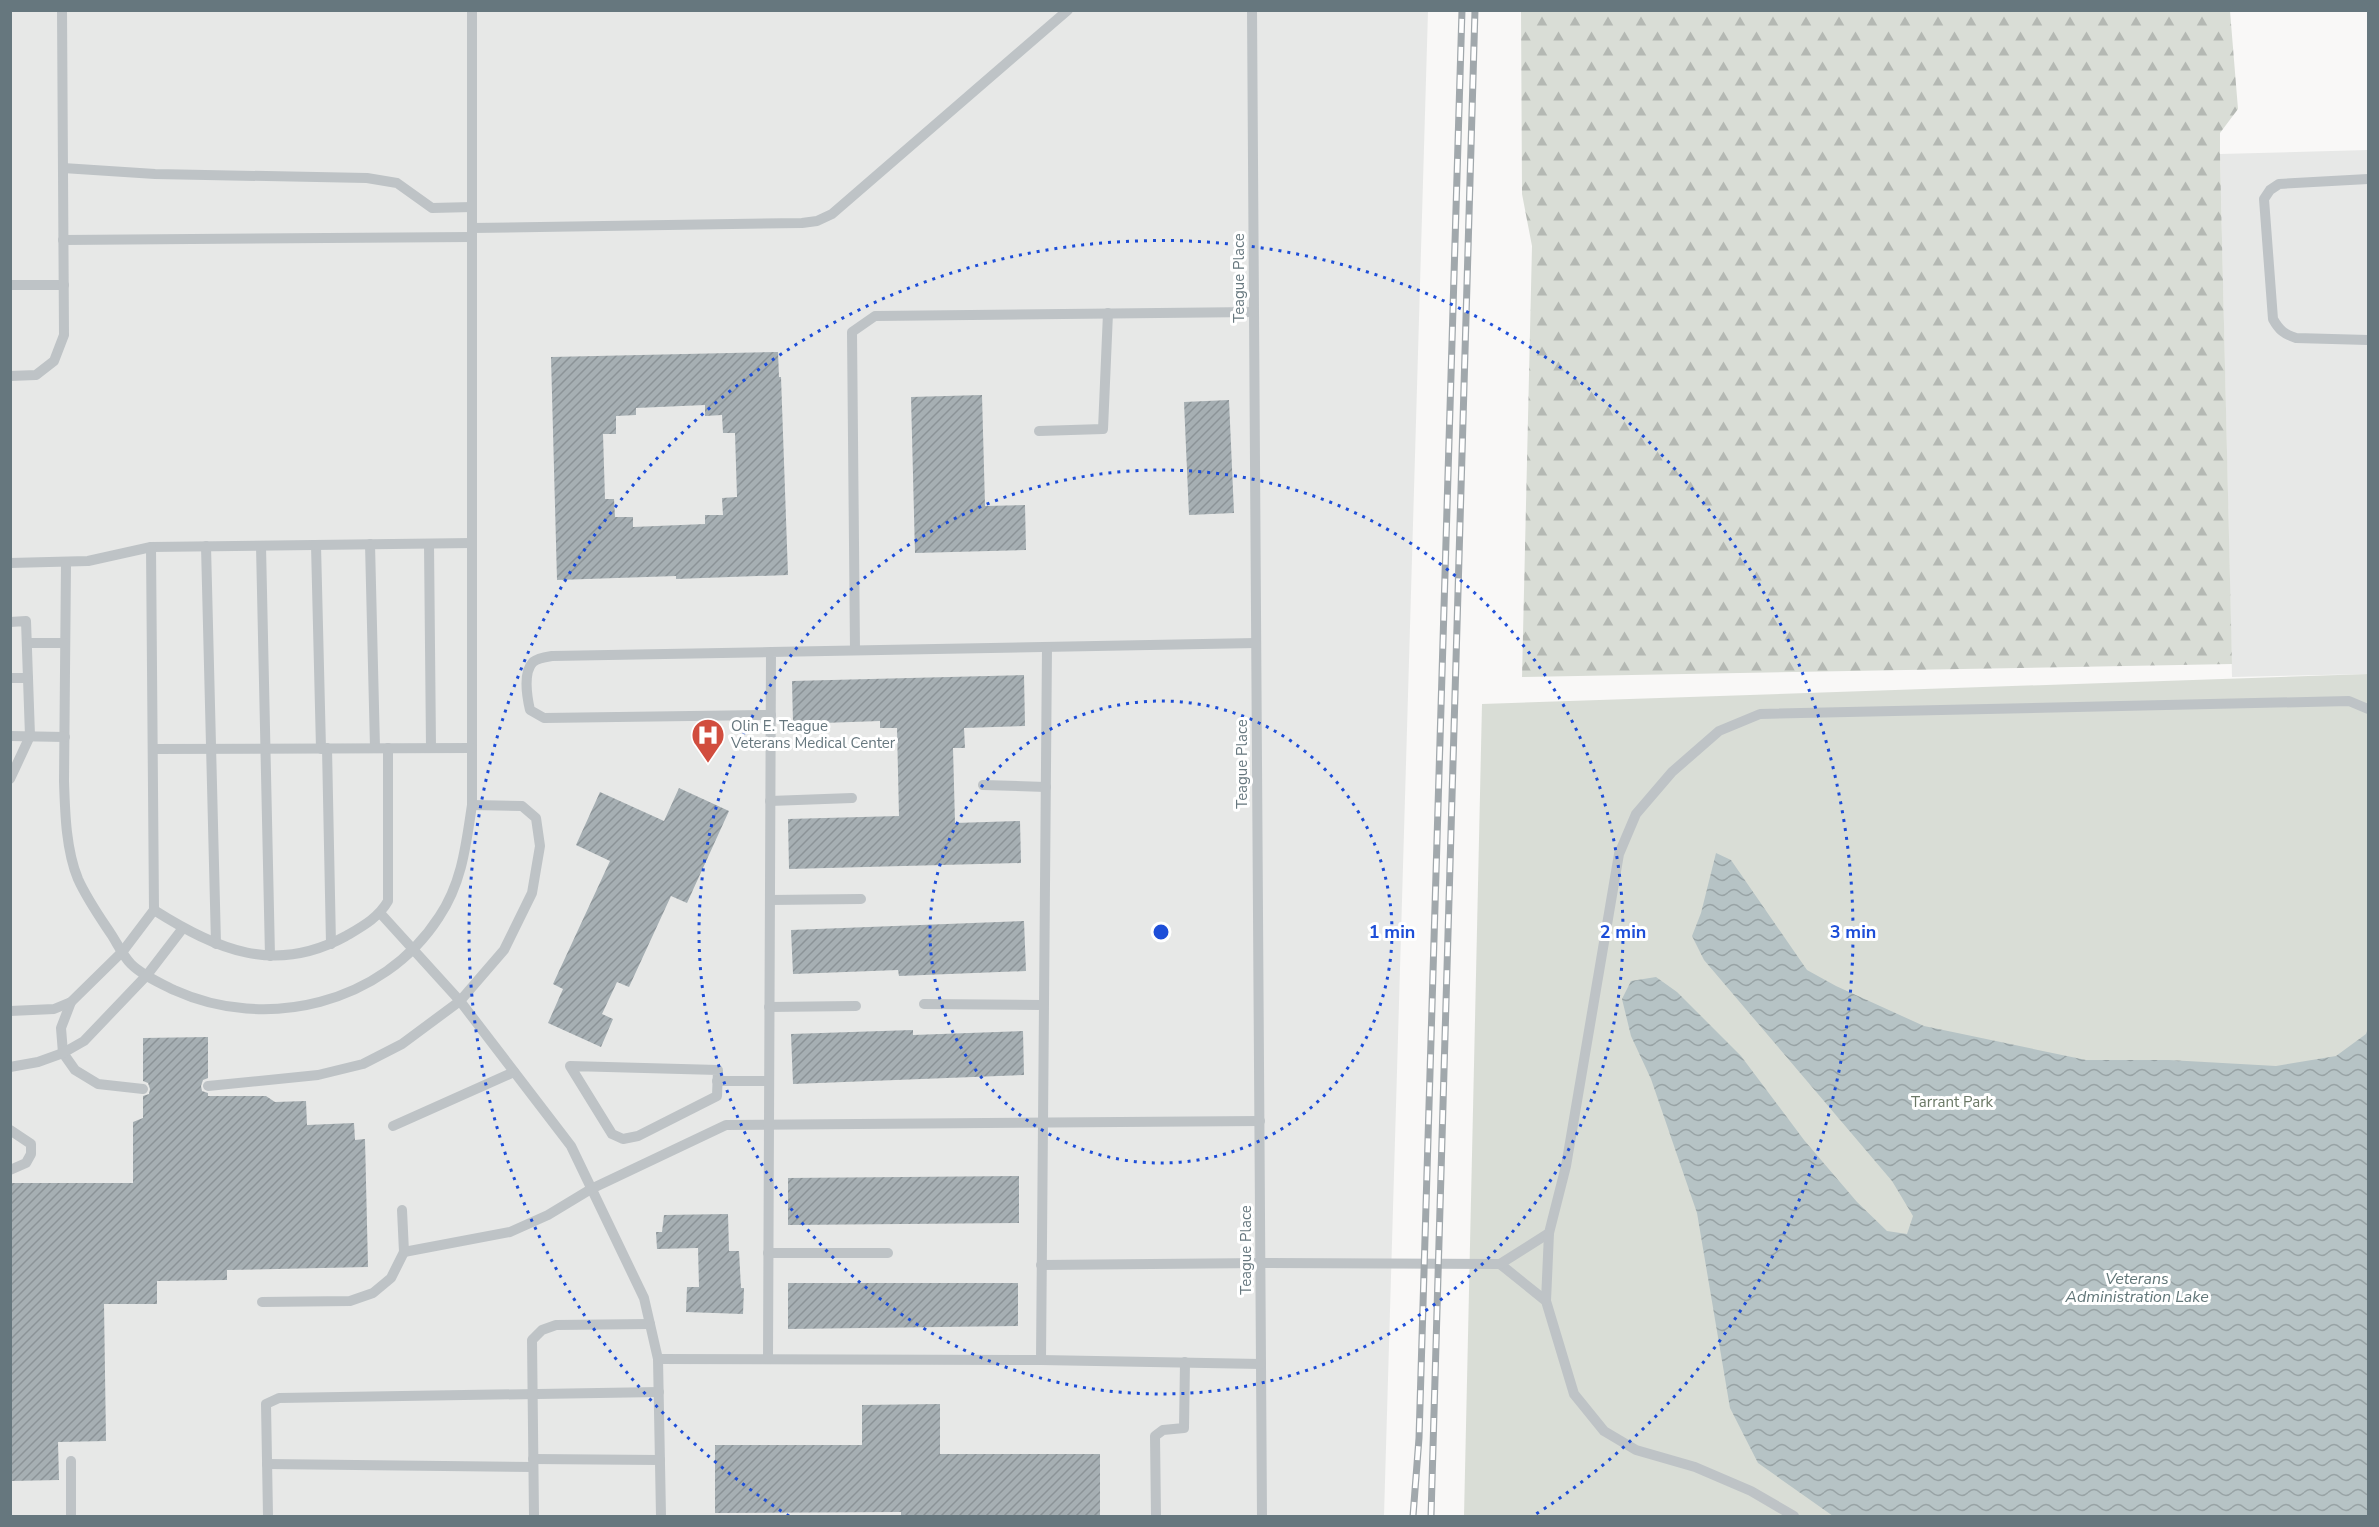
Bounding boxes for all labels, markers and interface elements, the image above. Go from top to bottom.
street label: Teague Place [1229,233,1249,323]
place label: Olin E. Teague Veterans Medical Center [730,716,896,753]
hospital icon: Olin E. Teague Veterans Medical Center [690,717,726,764]
street label: Teague Place [1232,719,1252,809]
text: 1 min [1369,920,1415,944]
text: 2 min [1600,920,1646,944]
text: 3 min [1830,920,1876,944]
centre of rings [1151,922,1171,942]
park label: Tarrant Park [1911,1092,1994,1112]
street label: Teague Place [1236,1205,1256,1295]
water label: Veterans Administration Lake [2064,1268,2209,1308]

